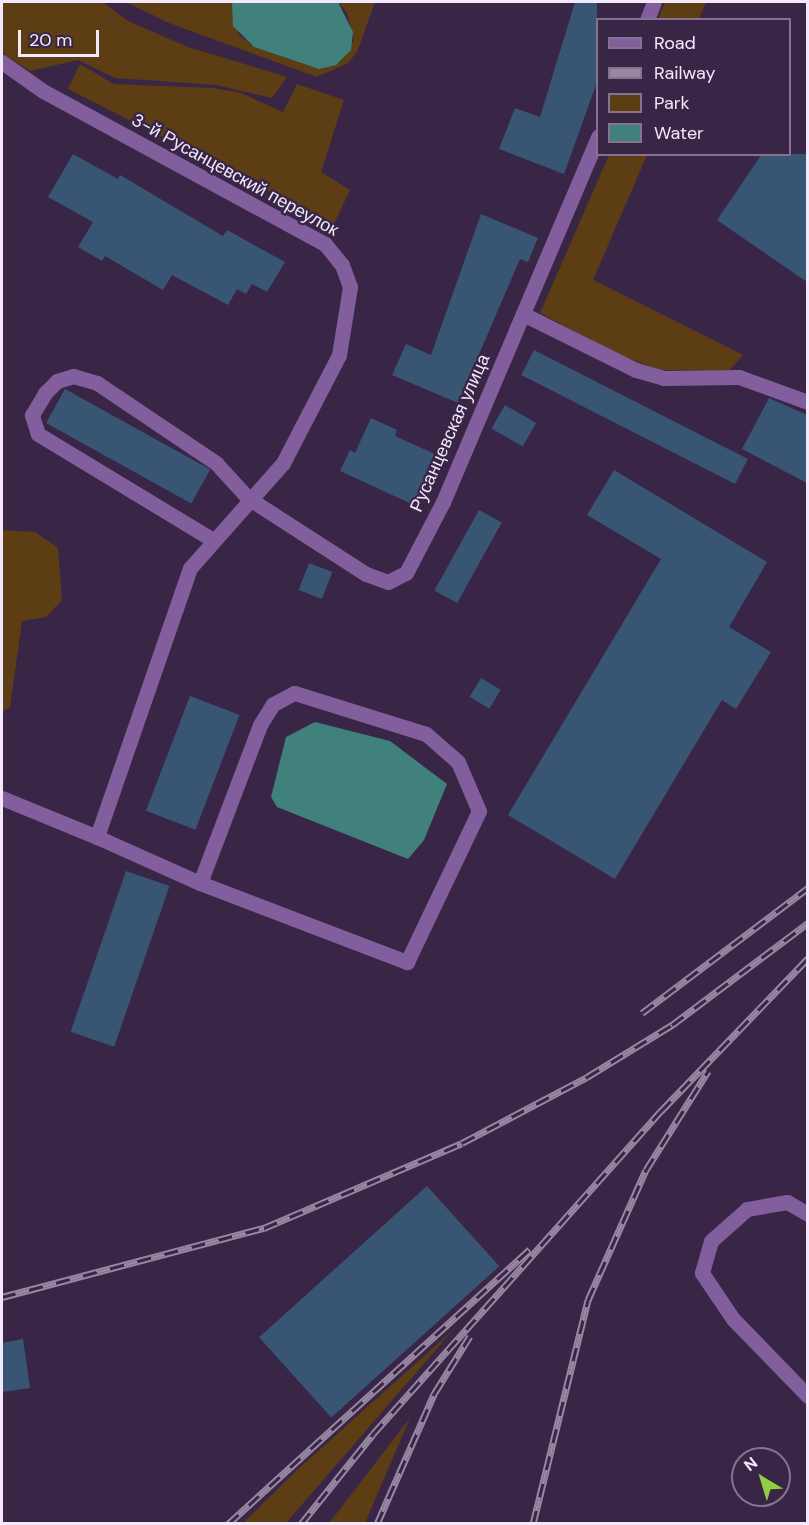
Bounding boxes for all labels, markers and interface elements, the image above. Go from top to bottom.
scale bar [21,18,102,56]
legend [596,18,791,156]
text: 20 m [29,28,72,52]
text: Road [654,31,696,55]
text: Railway [654,61,716,85]
text: Park [654,91,690,115]
street label: 3-й Русанцевский переулок [128,109,342,241]
text: Water [654,121,704,145]
street label: Русанцевская улица [405,351,495,515]
north arrow [731,1447,791,1507]
text: N [740,1452,762,1476]

